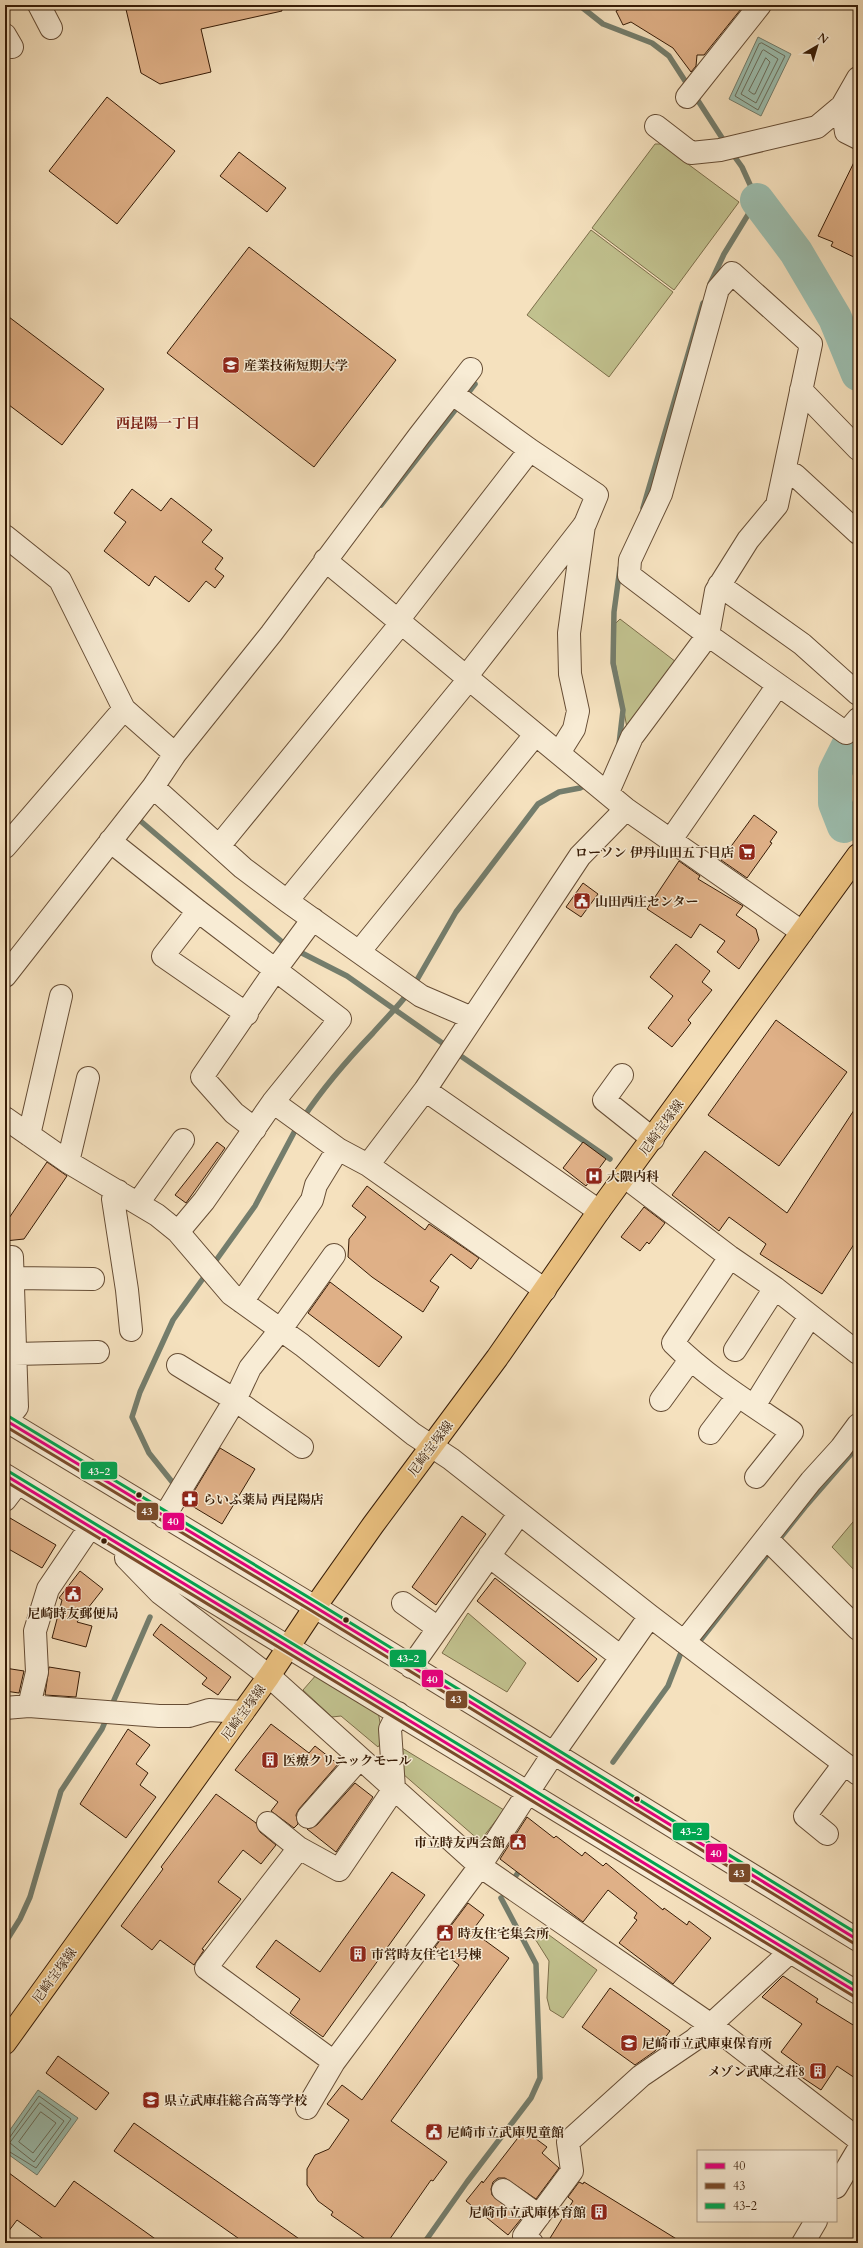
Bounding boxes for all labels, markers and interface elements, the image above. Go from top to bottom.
north arrow [797,26,837,66]
text: N [814,30,832,48]
school or university icon: 産業技術短期大学 [221,355,241,375]
place label: 産業技術短期大学 [244,357,348,375]
district label: 西昆陽一丁目 [116,414,200,433]
supermarket icon: ローソン 伊丹山田五丁目店 [737,842,757,862]
place label: ローソン 伊丹山田五丁目店 [575,844,734,862]
public building icon: 山田西庄センター [572,891,592,911]
place label: 山田西庄センター [595,893,698,911]
street label: 尼崎宝塚線 [635,1096,688,1159]
hospital icon: 大隈内科 [584,1166,604,1186]
place label: 大隈内科 [607,1168,659,1186]
street label: 尼崎宝塚線 [404,1417,458,1480]
line badge: 43-2 [80,1461,118,1480]
text: 43-2 [88,1464,110,1479]
pharmacy icon: らいふ薬局 西昆陽店 [180,1489,200,1509]
unlabelled marker [134,1490,144,1500]
place label: らいふ薬局 西昆陽店 [203,1491,324,1509]
line badge: 43 [136,1502,159,1521]
text: 43 [141,1504,153,1519]
line badge: 40 [162,1512,185,1531]
text: 40 [167,1514,179,1529]
unlabelled marker [99,1536,109,1546]
public building icon: 尼崎時友郵便局 [63,1584,83,1604]
place label: 尼崎時友郵便局 [27,1605,119,1623]
unlabelled marker [341,1615,351,1625]
line badge: 43-2 [389,1649,427,1668]
text: 43-2 [397,1651,419,1666]
line badge: 40 [421,1669,444,1688]
text: 40 [426,1672,438,1687]
street label: 尼崎宝塚線 [217,1681,270,1744]
line badge: 43 [445,1690,468,1709]
text: 43 [450,1692,462,1707]
building icon: 医療クリニックモール [260,1750,280,1770]
place label: 医療クリニックモール [283,1752,411,1770]
unlabelled marker [632,1794,642,1804]
line badge: 43-2 [672,1822,710,1841]
text: 43-2 [680,1824,702,1839]
public building icon: 市立時友西会館 [508,1832,528,1852]
place label: 市立時友西会館 [414,1834,505,1852]
line badge: 40 [705,1843,728,1863]
text: 40 [710,1846,722,1861]
line badge: 43 [728,1863,751,1883]
text: 43 [733,1866,745,1881]
public building icon: 時友住宅集会所 [435,1923,455,1943]
place label: 時友住宅集会所 [458,1925,549,1943]
street label: 尼崎宝塚線 [28,1944,81,2007]
building icon: 市営時友住宅1号棟 [348,1944,368,1964]
place label: 市営時友住宅1号棟 [371,1946,482,1964]
school or university icon: 尼崎市立武庫東保育所 [619,2033,639,2053]
place label: 尼崎市立武庫東保育所 [642,2035,772,2053]
building icon: メゾン武庫之荘8 [808,2061,828,2081]
place label: メゾン武庫之荘8 [708,2063,805,2081]
school or university icon: 県立武庫荘総合高等学校 [141,2090,161,2110]
place label: 県立武庫荘総合高等学校 [164,2092,308,2110]
public building icon: 尼崎市立武庫児童館 [424,2122,444,2142]
place label: 尼崎市立武庫児童館 [447,2124,564,2142]
legend [697,2150,837,2222]
text: 40 [733,2158,745,2174]
text: 43 [733,2178,745,2194]
text: 43-2 [733,2198,757,2214]
building icon: 尼崎市立武庫体育館 [589,2202,609,2222]
place label: 尼崎市立武庫体育館 [469,2204,586,2222]

